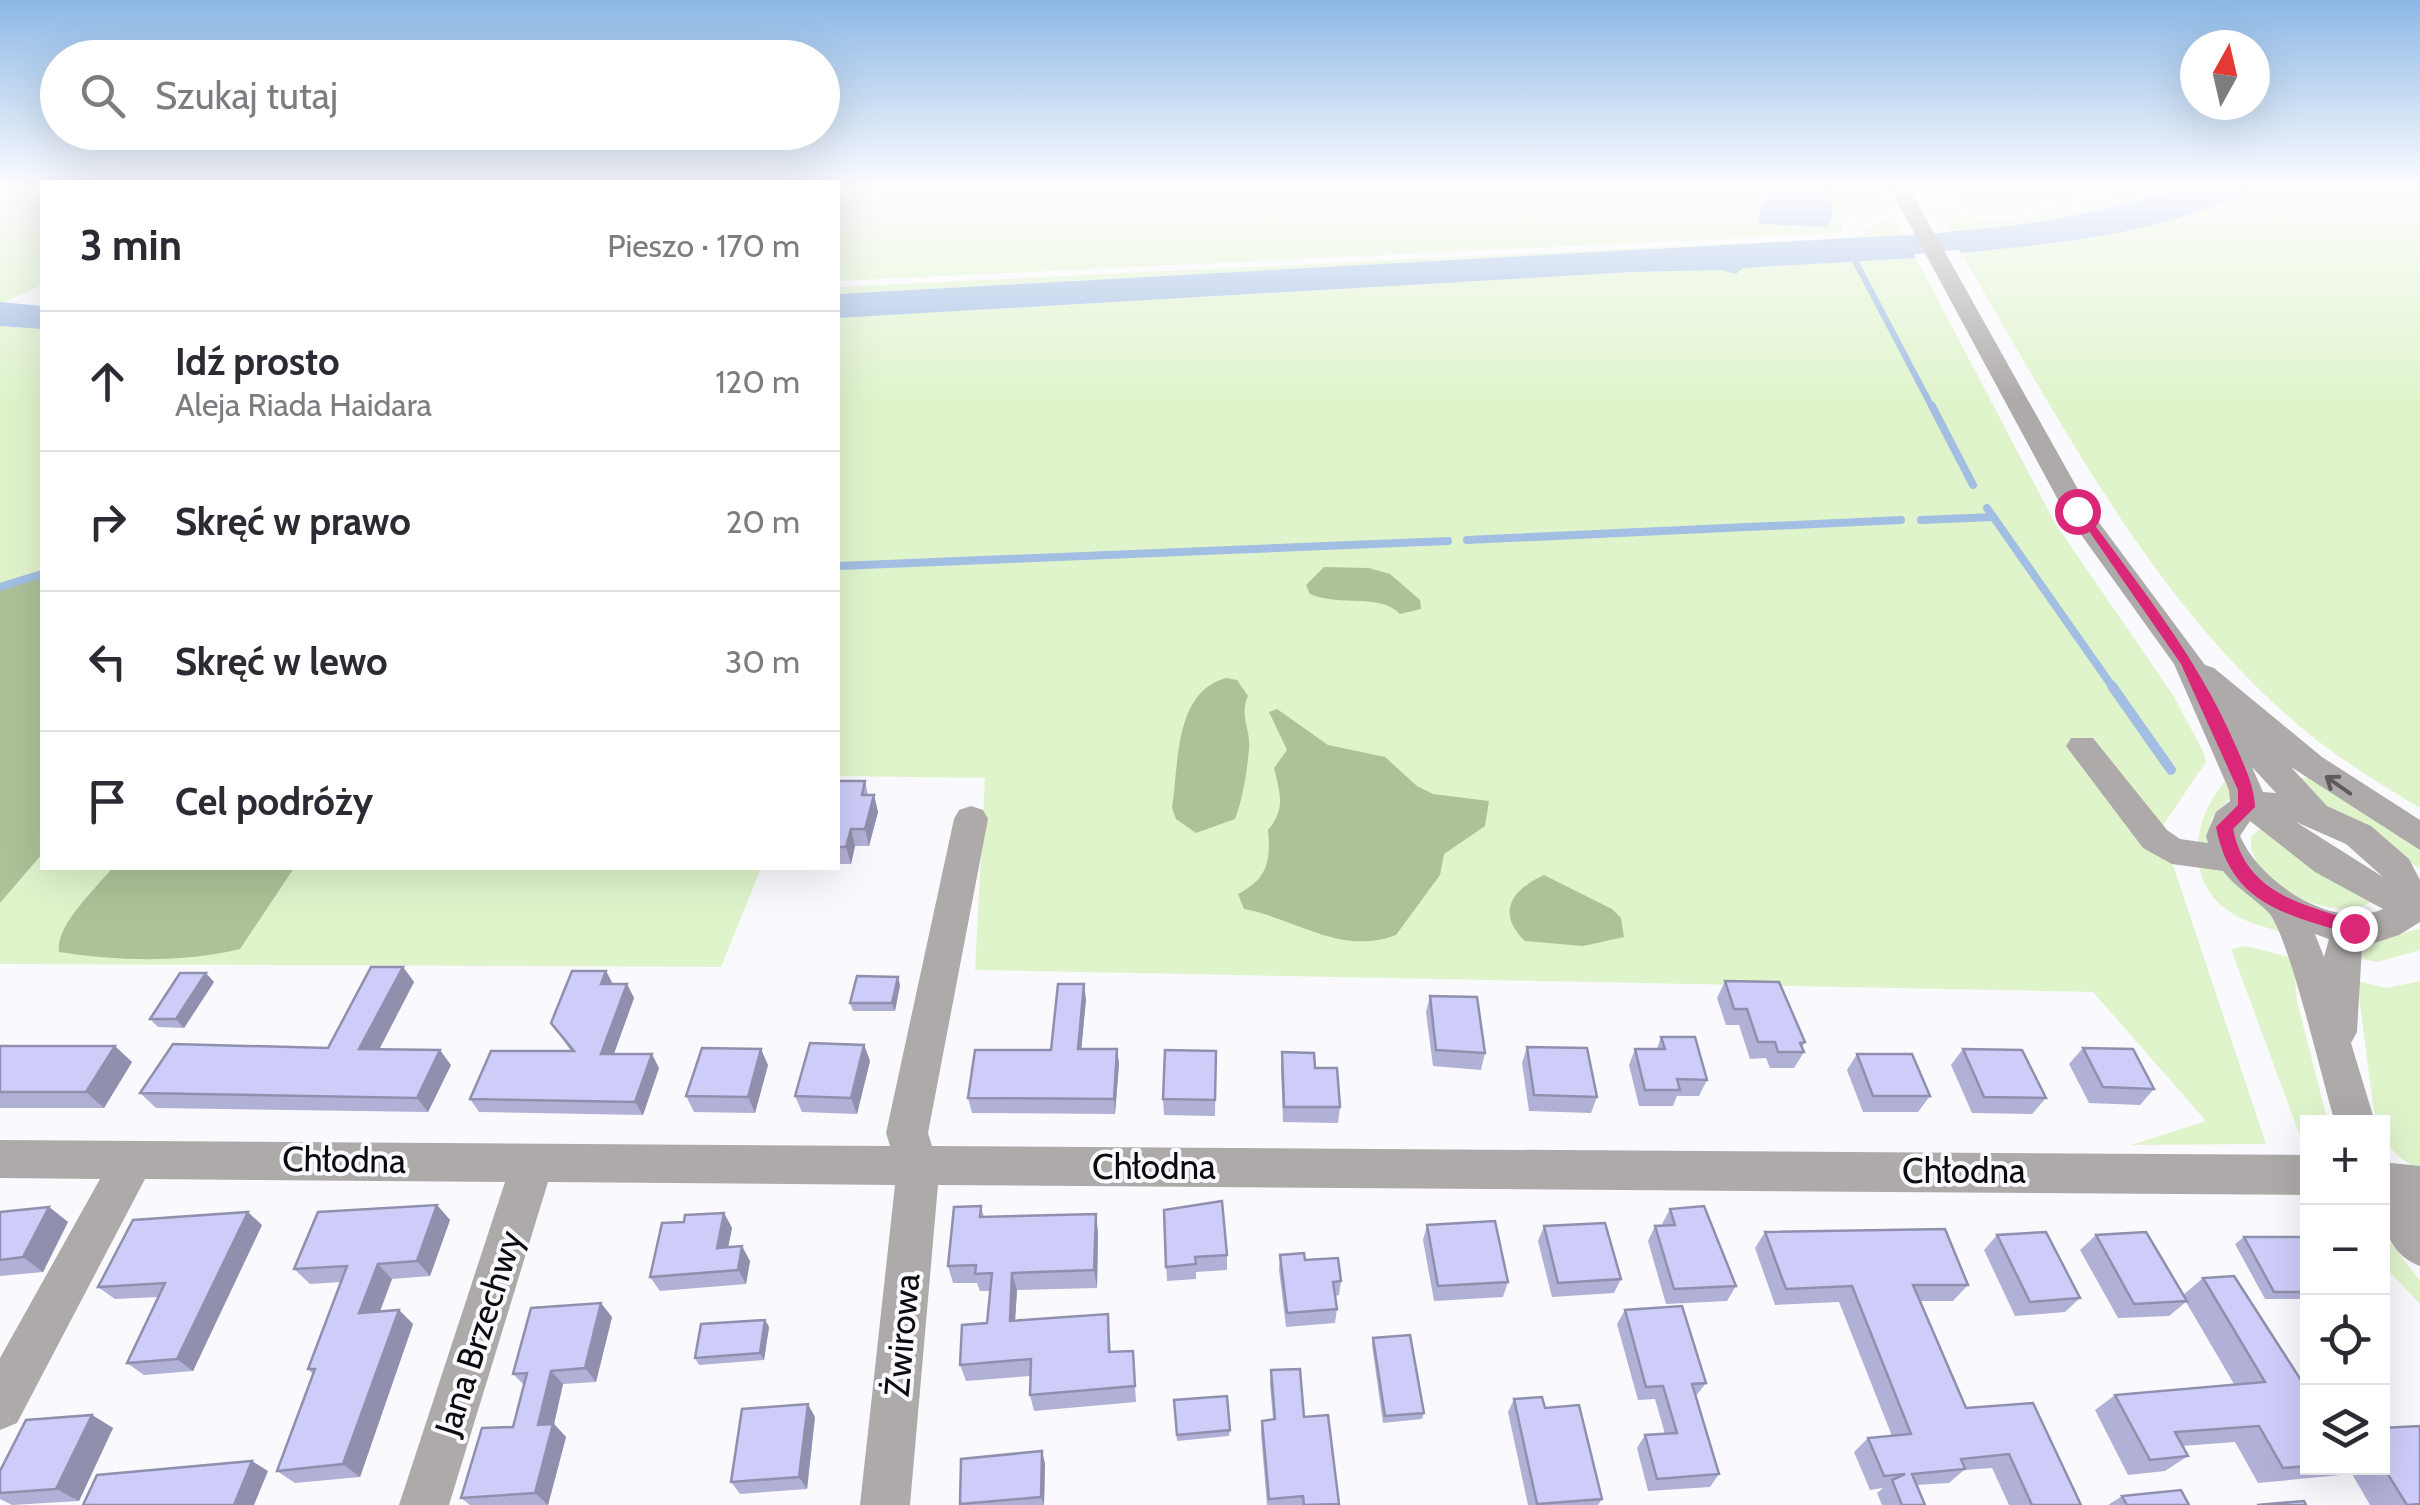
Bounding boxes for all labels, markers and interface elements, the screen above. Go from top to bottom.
north arrow [2180,30,2270,120]
search box [40,40,840,150]
icon: search [75,68,130,123]
text: Szukaj tutaj [155,72,338,119]
text: 3 min [80,219,182,271]
text: Pieszo · 170 m [607,226,800,265]
text: Idź prosto [175,338,340,385]
icon: ahead [80,354,135,409]
text: 120 m [715,362,800,401]
text: Aleja Riada Haidara [175,385,432,424]
route start [2055,489,2101,535]
icon: right [80,494,135,549]
text: Skręć w prawo [175,498,411,545]
text: 20 m [726,502,800,541]
icon: left [80,634,135,689]
text: Skręć w lewo [175,638,388,685]
text: 30 m [725,642,800,681]
icon: arrive [80,774,135,829]
one-way arrow [2324,775,2352,796]
text: Cel podróży [175,778,373,825]
route end [2332,906,2378,952]
map controls [2300,1115,2390,1475]
button: + [2300,1115,2390,1205]
street label: Chłodna [282,1137,406,1182]
street label: Chłodna [1092,1145,1216,1188]
street label: Chłodna [1902,1149,2026,1192]
button: − [2300,1205,2390,1295]
street label: Jana Brzechwy [425,1225,532,1442]
street label: Żwirowa [875,1271,928,1398]
button: locate [2300,1295,2390,1385]
button: layers [2300,1385,2390,1475]

